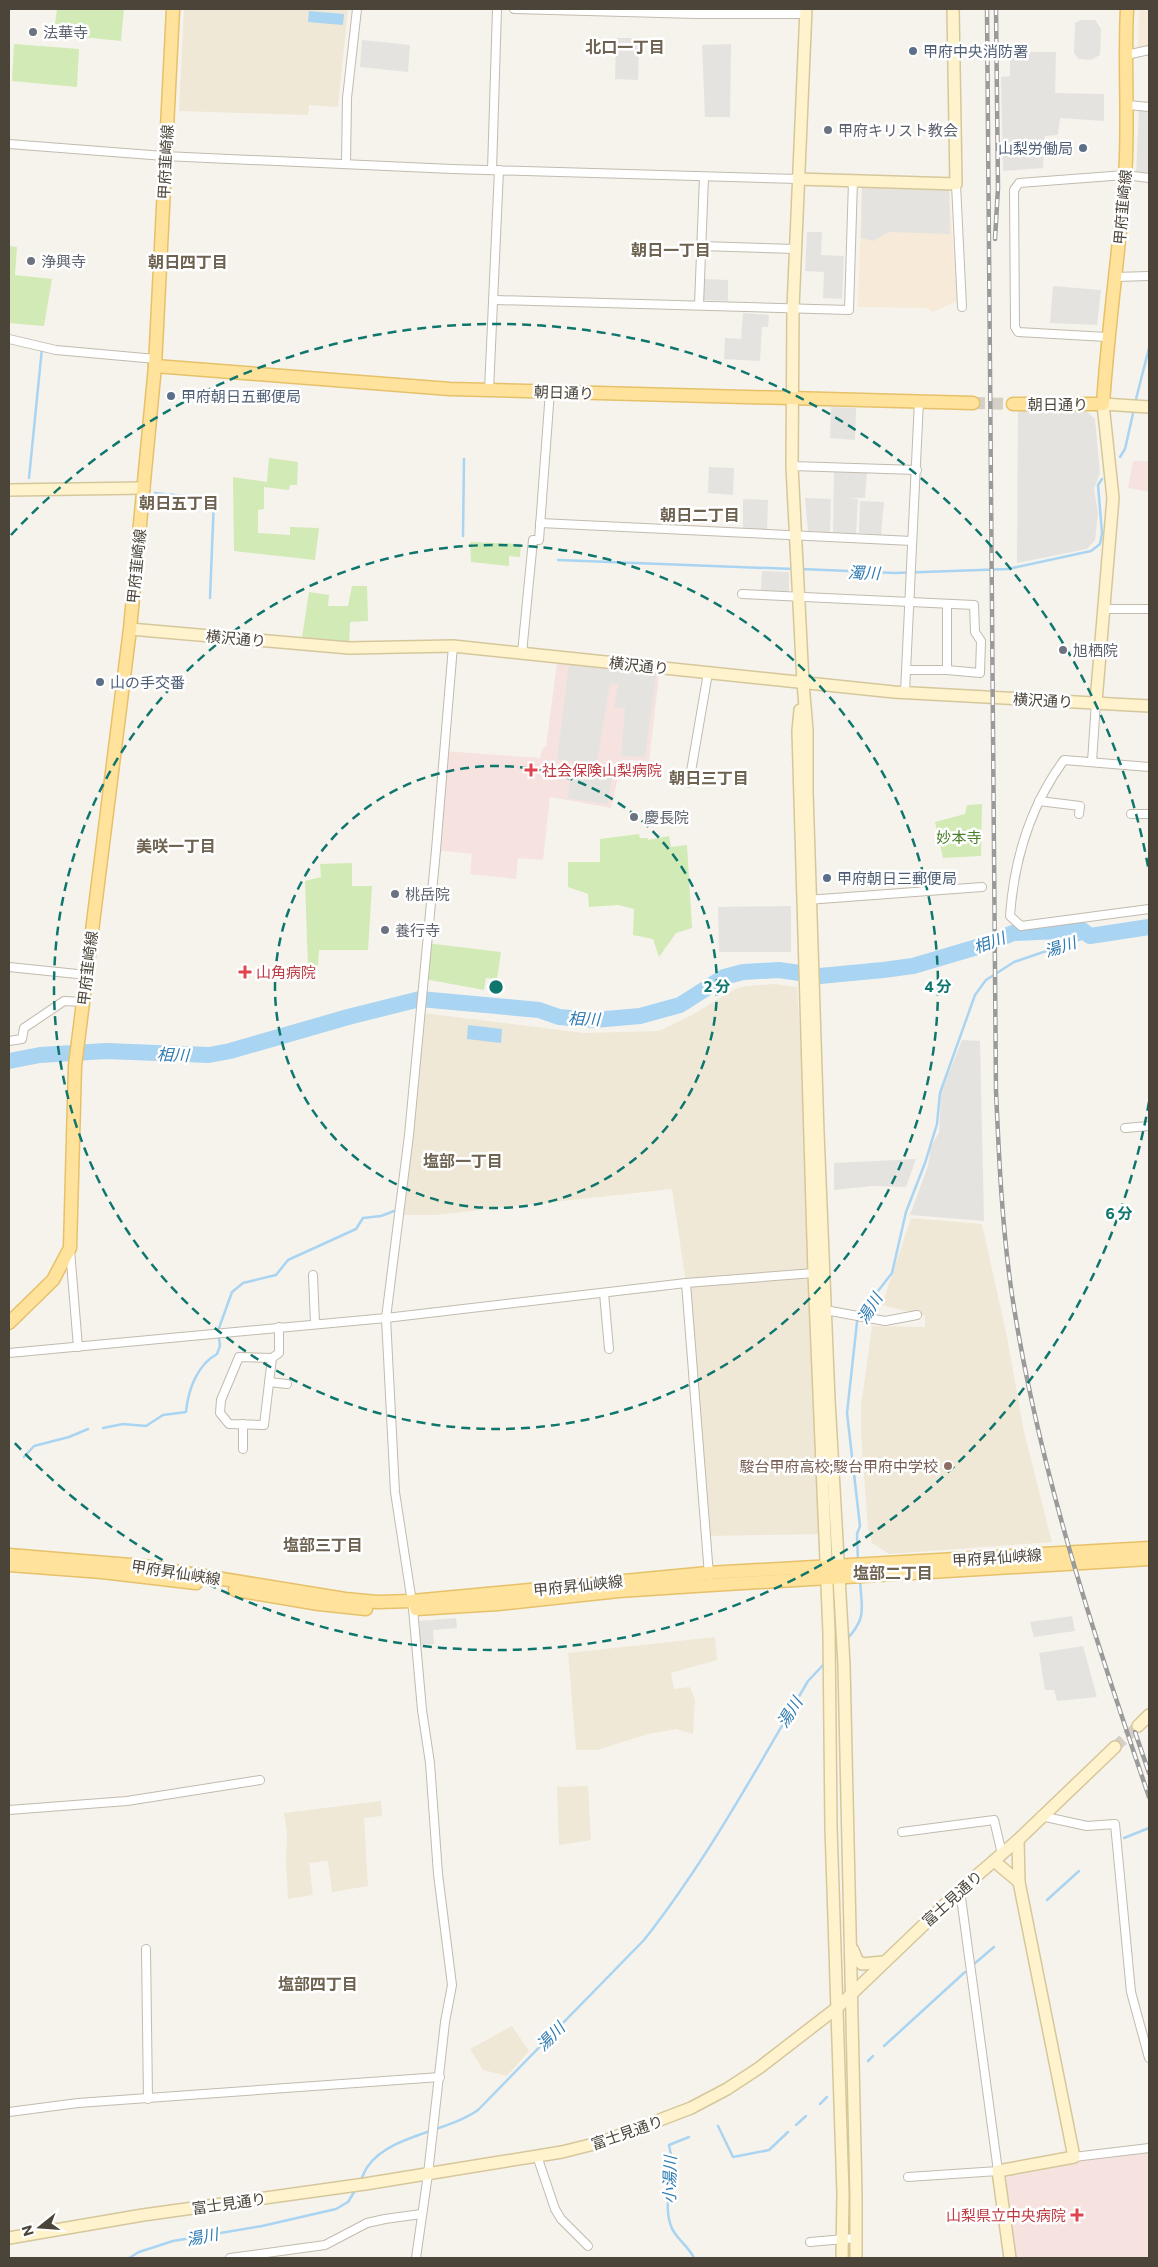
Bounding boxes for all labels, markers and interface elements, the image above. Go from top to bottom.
place label: 法華寺 [43,23,88,41]
marker: 法華寺 [27,26,39,38]
district label: 北口一丁目 [585,37,665,56]
place label: 甲府中央消防署 [923,42,1028,60]
marker: 甲府中央消防署 [907,45,919,57]
place label: 甲府キリスト教会 [838,121,958,139]
street label: 甲府韮崎線 [154,124,176,200]
marker: 甲府キリスト教会 [822,124,834,136]
place label: 山梨労働局 [998,139,1073,157]
marker: 山梨労働局 [1077,142,1089,154]
street label: 甲府韮崎線 [1110,169,1134,245]
district label: 朝日一丁目 [631,240,711,259]
place label: 浄興寺 [41,252,86,270]
district label: 朝日四丁目 [148,252,228,271]
marker: 浄興寺 [25,255,37,267]
street label: 朝日通り [534,382,594,402]
place label: 甲府朝日五郵便局 [181,387,301,405]
marker: 甲府朝日五郵便局 [165,390,177,402]
street label: 朝日通り [1028,395,1088,413]
district label: 朝日五丁目 [139,493,219,512]
district label: 朝日二丁目 [660,505,740,524]
street label: 甲府韮崎線 [123,528,149,604]
water label: 濁川 [848,562,882,582]
street label: 横沢通り [205,626,267,650]
place label: 旭栖院 [1073,641,1118,659]
marker: 旭栖院 [1057,644,1069,656]
street label: 横沢通り [608,653,670,677]
place label: 山の手交番 [110,673,185,691]
marker: 山の手交番 [94,676,106,688]
street label: 横沢通り [1013,689,1073,711]
place label: 社会保険山梨病院 [542,761,662,779]
marker: 社会保険山梨病院 [524,763,538,777]
district label: 朝日三丁目 [669,768,749,787]
place label: 慶長院 [644,808,689,826]
marker: 慶長院 [628,811,640,823]
park label: 妙本寺 [936,828,982,846]
district label: 美咲一丁目 [136,836,216,855]
place label: 甲府朝日三郵便局 [837,869,957,887]
marker: 甲府朝日三郵便局 [821,872,833,884]
place label: 桃岳院 [405,885,450,903]
marker: 桃岳院 [389,888,401,900]
place label: 養行寺 [395,921,440,939]
marker: 養行寺 [379,924,391,936]
water label: 相川 [971,927,1009,956]
street label: 甲府韮崎線 [73,930,101,1006]
water label: 湯川 [1042,931,1080,960]
place label: 山角病院 [256,963,316,981]
marker: 山角病院 [238,965,252,979]
text: 2 分 [704,977,730,995]
text: 4 分 [924,977,952,995]
centre of rings [487,978,505,996]
water label: 相川 [568,1008,602,1028]
water label: 相川 [157,1044,191,1064]
district label: 塩部一丁目 [423,1151,503,1170]
text: 6 分 [1105,1204,1133,1222]
water label: 湯川 [852,1288,887,1327]
place label: 駿台甲府高校;駿台甲府中学校 [739,1457,938,1475]
marker: 駿台甲府高校;駿台甲府中学校 [942,1460,954,1472]
district label: 塩部三丁目 [283,1535,363,1554]
street label: 甲府昇仙峡線 [951,1545,1043,1569]
street label: 甲府昇仙峡線 [130,1556,222,1588]
district label: 塩部二丁目 [853,1563,933,1582]
street label: 甲府昇仙峡線 [532,1571,624,1599]
water label: 湯川 [772,1692,807,1731]
street label: 富士見通り [918,1866,986,1930]
district label: 塩部四丁目 [278,1974,358,1993]
water label: 湯川 [532,2016,569,2054]
street label: 富士見通り [589,2111,665,2153]
water label: 小湯川 [659,2154,679,2204]
street label: 富士見通り [191,2189,267,2217]
north arrow [15,2202,65,2252]
place label: 山梨県立中央病院 [946,2206,1066,2224]
marker: 山梨県立中央病院 [1070,2208,1084,2222]
text: N [17,2223,37,2238]
water label: 湯川 [184,2223,221,2248]

